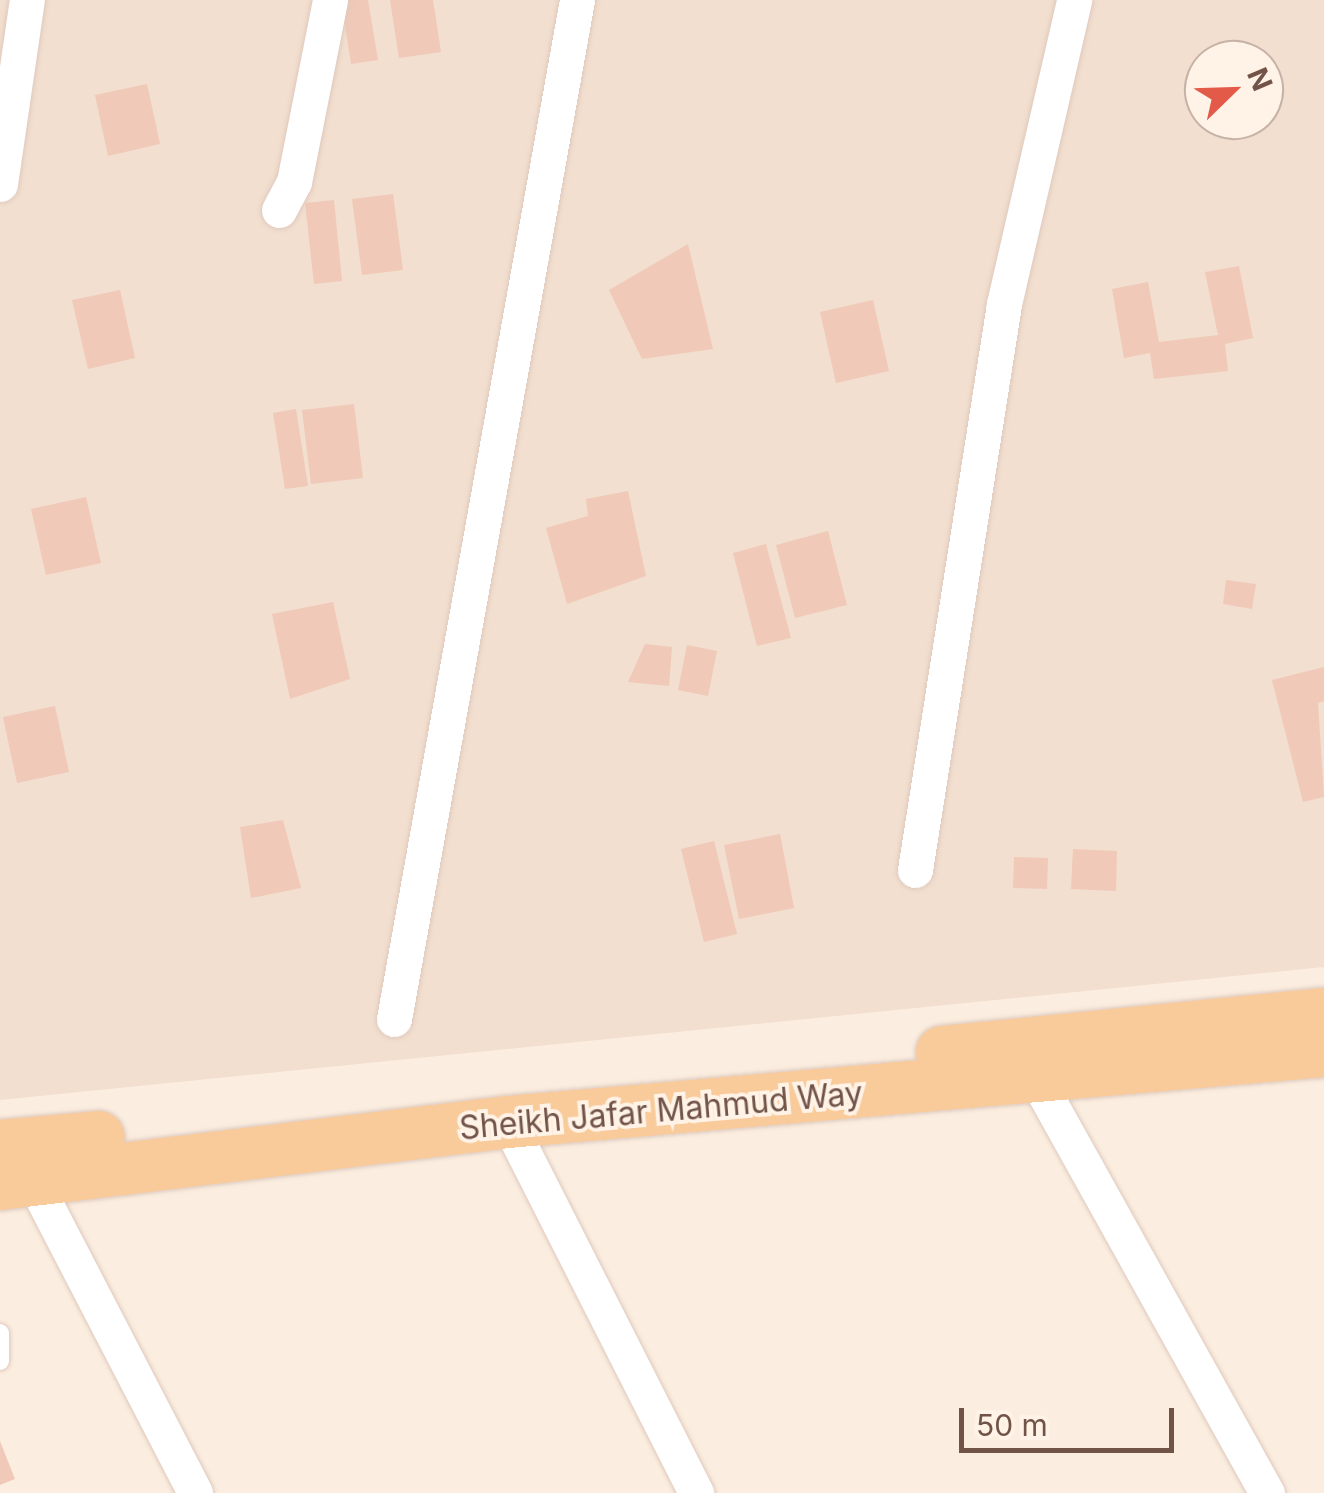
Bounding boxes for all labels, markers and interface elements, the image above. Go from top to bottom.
north arrow [1184,40,1284,140]
text: N [1240,63,1280,96]
street label: Sheikh Jafar Mahmud Way [458,1074,864,1148]
scale bar [964,1388,1179,1450]
text: 50 m [976,1407,1048,1443]

